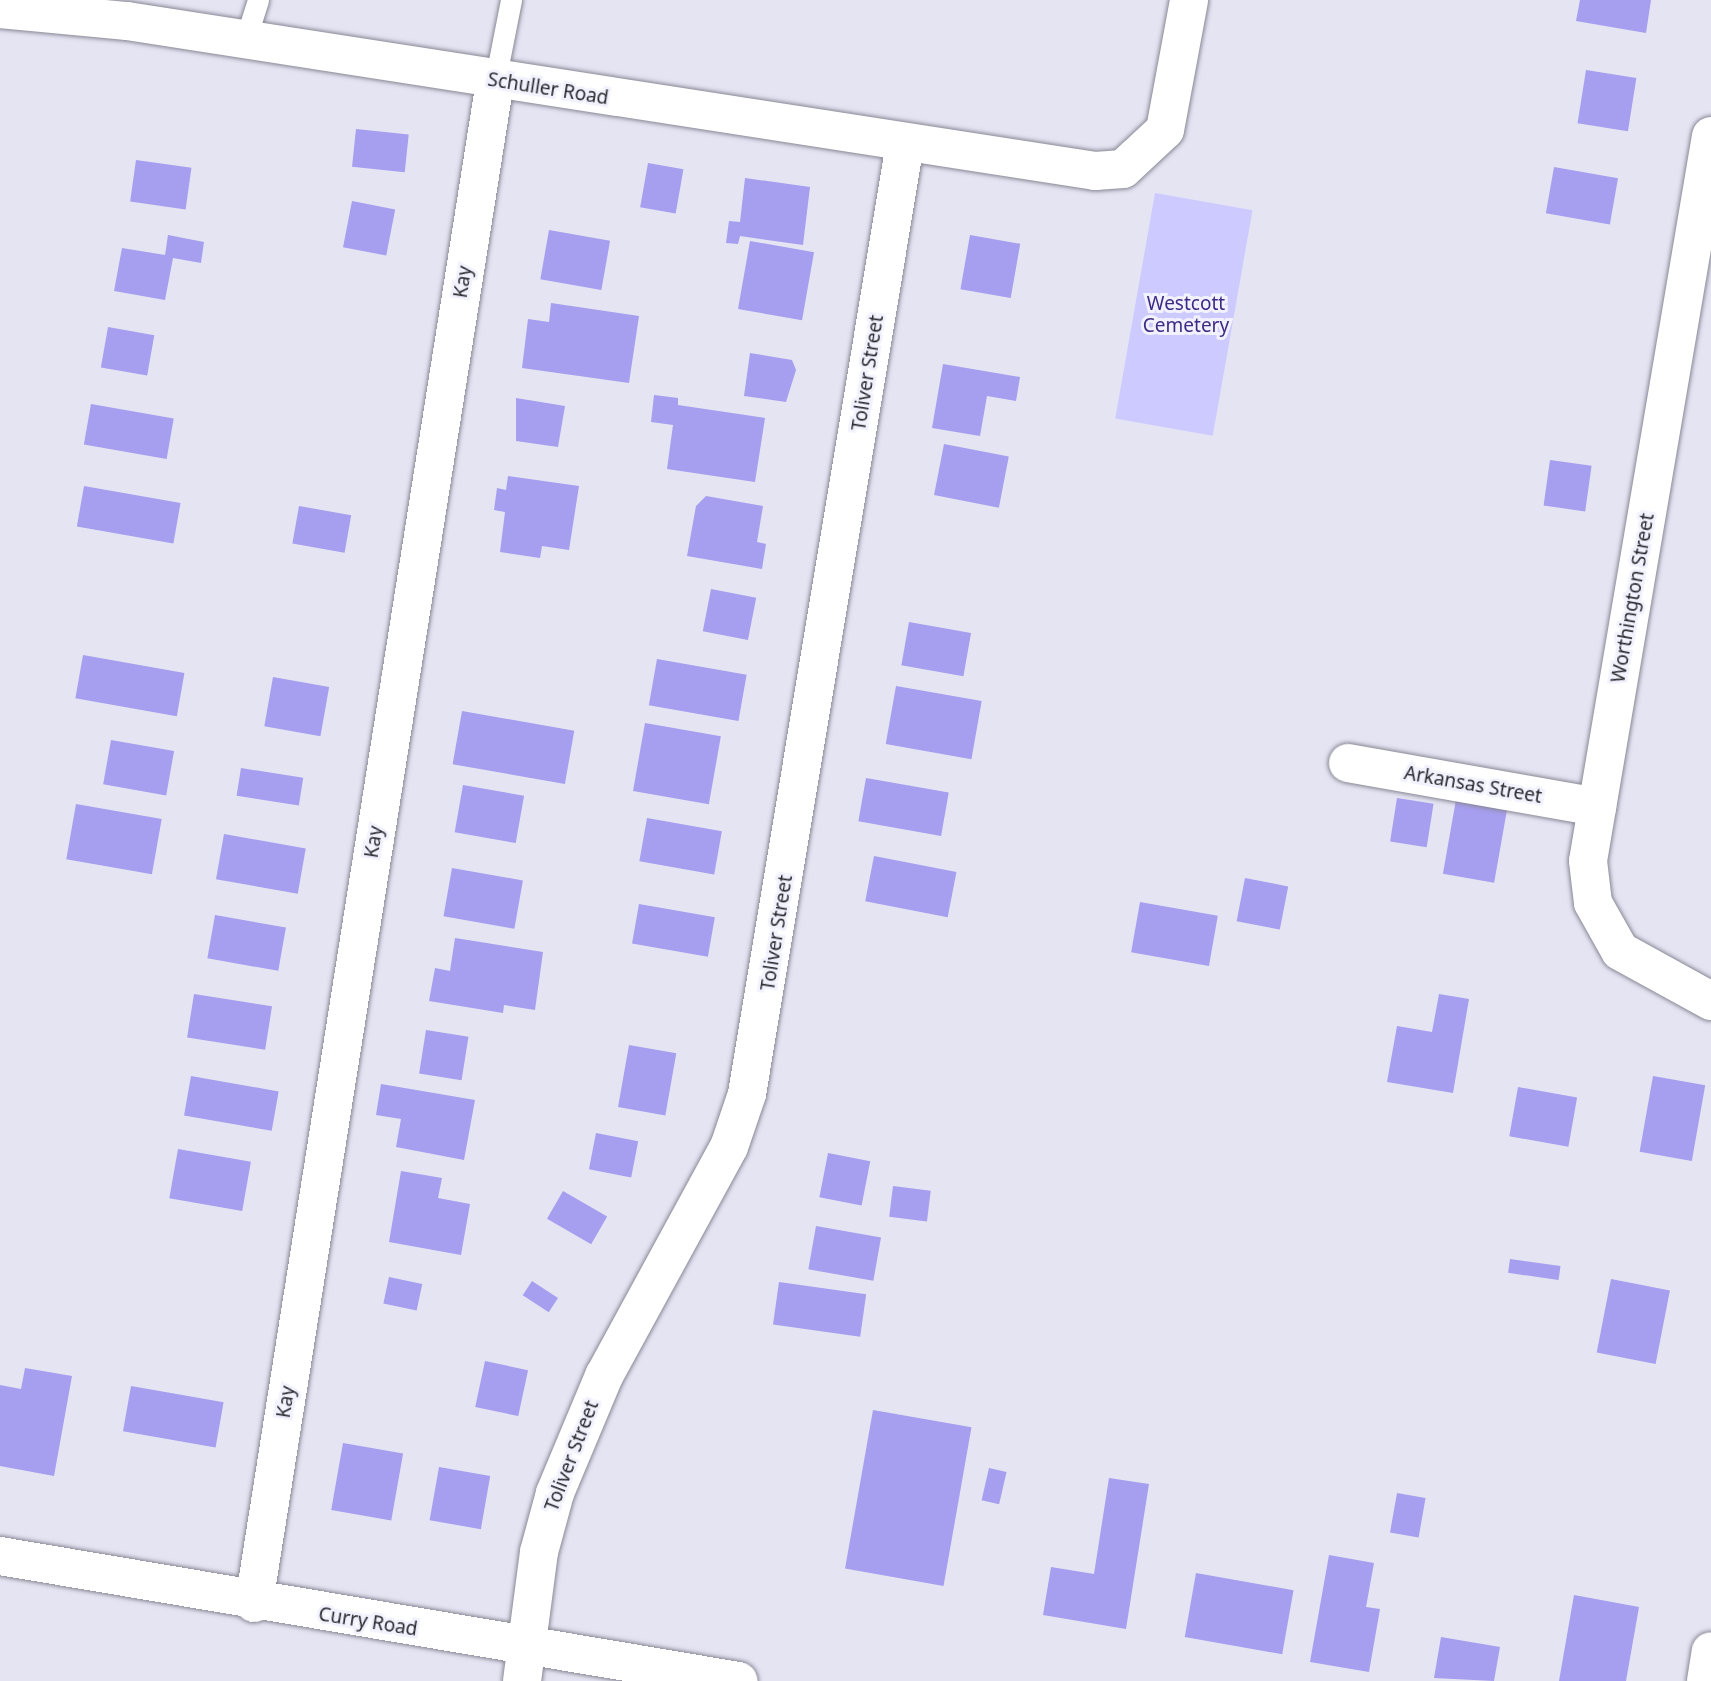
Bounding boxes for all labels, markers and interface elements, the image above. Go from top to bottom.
street label: Schuller Road [486,68,610,110]
street label: Kay [449,264,477,300]
park label: Westcott Cemetery [1143,293,1229,337]
street label: Toliver Street [848,314,888,432]
street label: Worthington Street [1607,512,1659,684]
street label: Arkansas Street [1402,762,1544,808]
street label: Kay [360,824,388,860]
street label: Toliver Street [757,874,797,992]
street label: Kay [272,1384,300,1420]
street label: Toliver Street [540,1397,604,1515]
street label: Curry Road [317,1603,419,1641]

